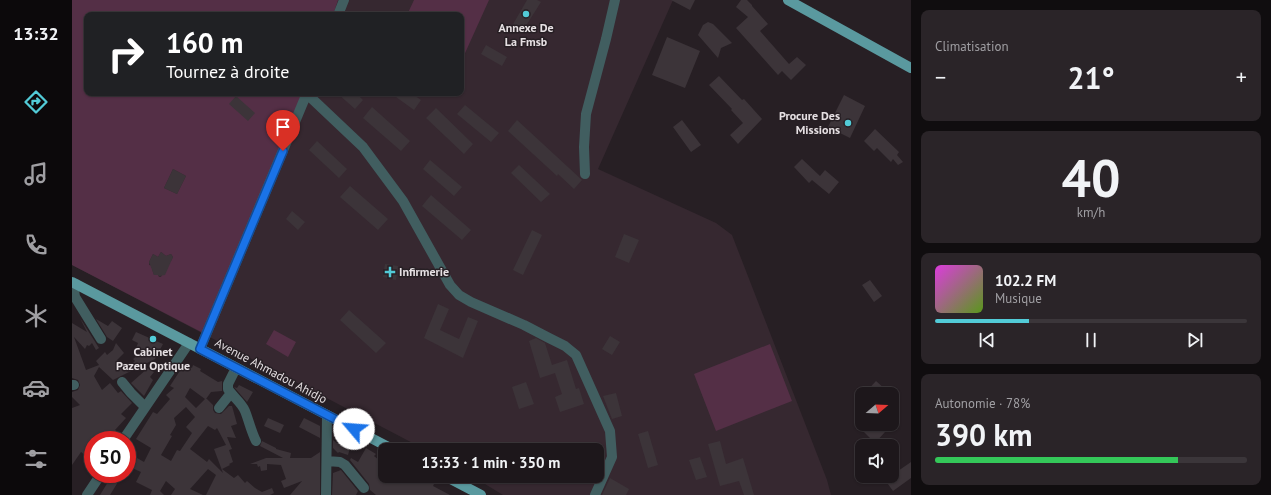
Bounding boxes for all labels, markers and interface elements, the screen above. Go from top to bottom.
marker: Annexe De La Fmsb [521,9,531,19]
place label: Annexe De La Fmsb [498,20,554,49]
text: 13:32 [13,22,59,45]
text: 160 m [166,24,243,61]
icon: right [100,28,152,80]
text: Climatisation [935,38,1009,55]
text: 21° [1067,58,1115,97]
text: Tournez à droite [166,60,289,83]
text: − [935,63,946,91]
text: + [1236,63,1247,91]
icon: directions [22,88,50,116]
place label: Procure Des Missions [779,108,840,137]
pin [266,110,300,151]
icon: arrive [272,116,294,138]
marker: Procure Des Missions [843,118,853,128]
text: 40 [1062,144,1120,211]
icon: music [22,160,50,188]
text: km/h [1077,204,1105,221]
icon: phone [22,231,50,259]
place label: Infirmerie [399,264,449,279]
marker: Infirmerie [384,266,396,278]
text: 102.2 FM [995,271,1056,290]
text: Musique [995,290,1042,307]
icon: climate [22,302,50,330]
icon: previous [976,329,998,351]
icon: pause [1080,329,1102,351]
icon: next [1184,329,1206,351]
marker: Cabinet Pazeu Optique [148,334,158,344]
street label: Avenue Ahmadou Ahidjo [213,335,330,406]
place label: Cabinet Pazeu Optique [116,344,190,373]
icon: car [22,374,50,402]
north arrow [855,387,899,431]
map controls [855,387,899,483]
text: Autonomie · 78% [935,395,1030,412]
position arrow [333,408,375,450]
text: 390 km [935,415,1033,454]
speed limit sign: 50 [84,431,136,483]
button: sound [855,439,899,483]
icon: filters [22,445,50,473]
text: 13:33 · 1 min · 350 m [422,453,560,472]

